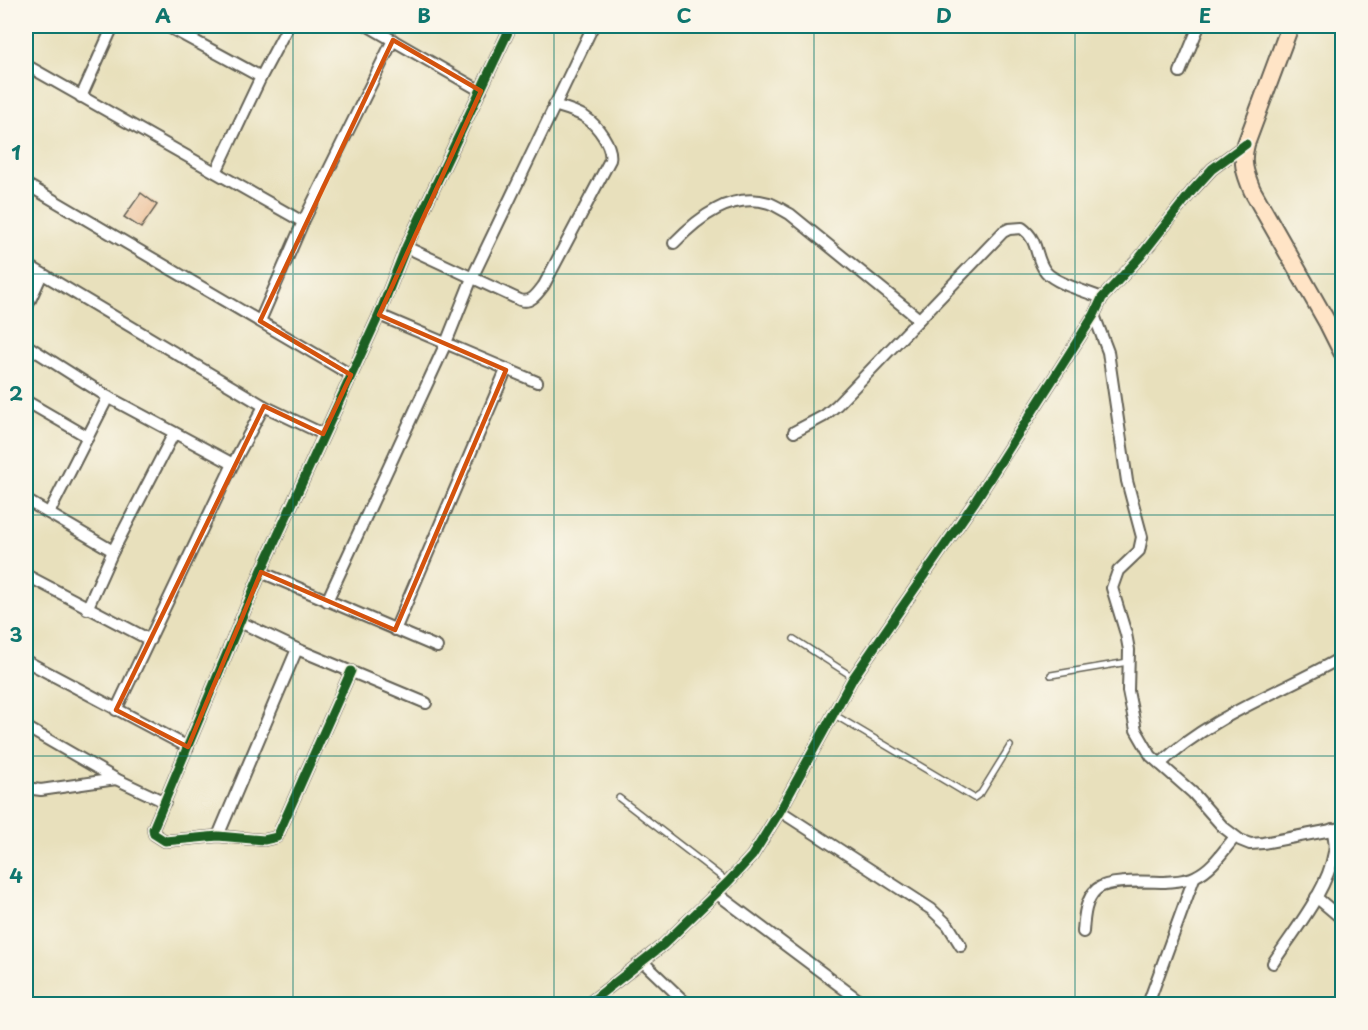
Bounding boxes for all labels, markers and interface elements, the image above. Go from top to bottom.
text: A [155,0,171,30]
text: B [417,0,431,30]
text: C [676,0,692,30]
text: D [936,0,952,30]
text: E [1199,0,1211,30]
text: 1 [11,137,21,167]
text: 2 [9,378,23,408]
text: 3 [9,619,23,649]
text: 4 [9,860,23,890]

